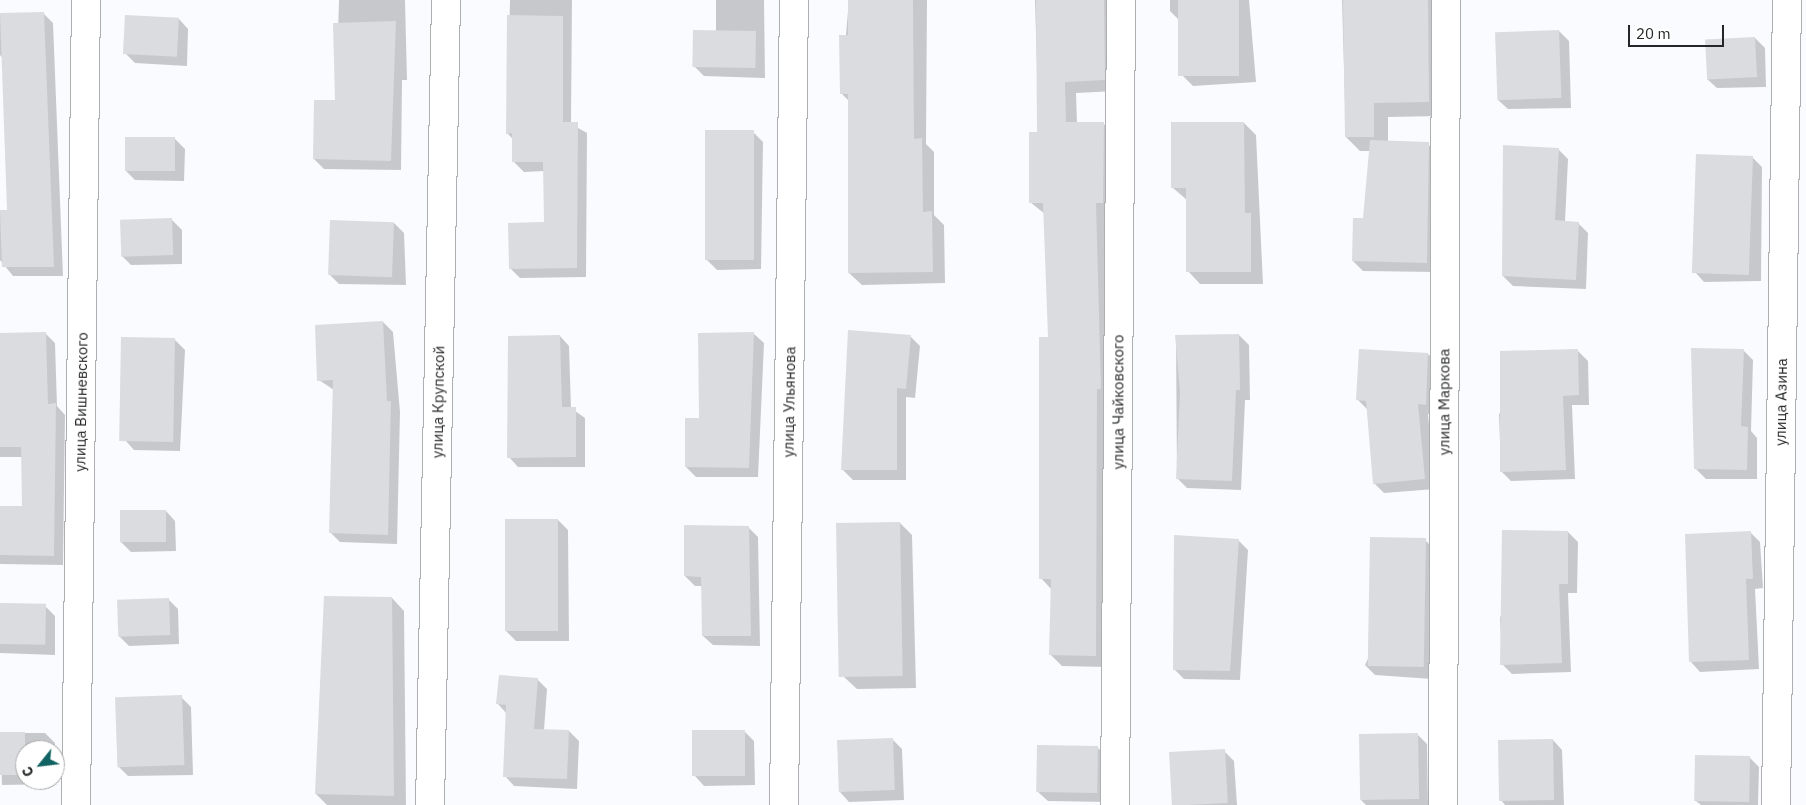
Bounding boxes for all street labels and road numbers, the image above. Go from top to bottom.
street label: улица Вишневского [71,332,91,472]
street label: улица Чайковского [1109,335,1127,469]
street label: улица Крупской [428,346,448,458]
street label: улица Ульянова [779,346,799,458]
street label: улица Маркова [1435,349,1453,455]
street label: улица Азина [1771,358,1791,446]

